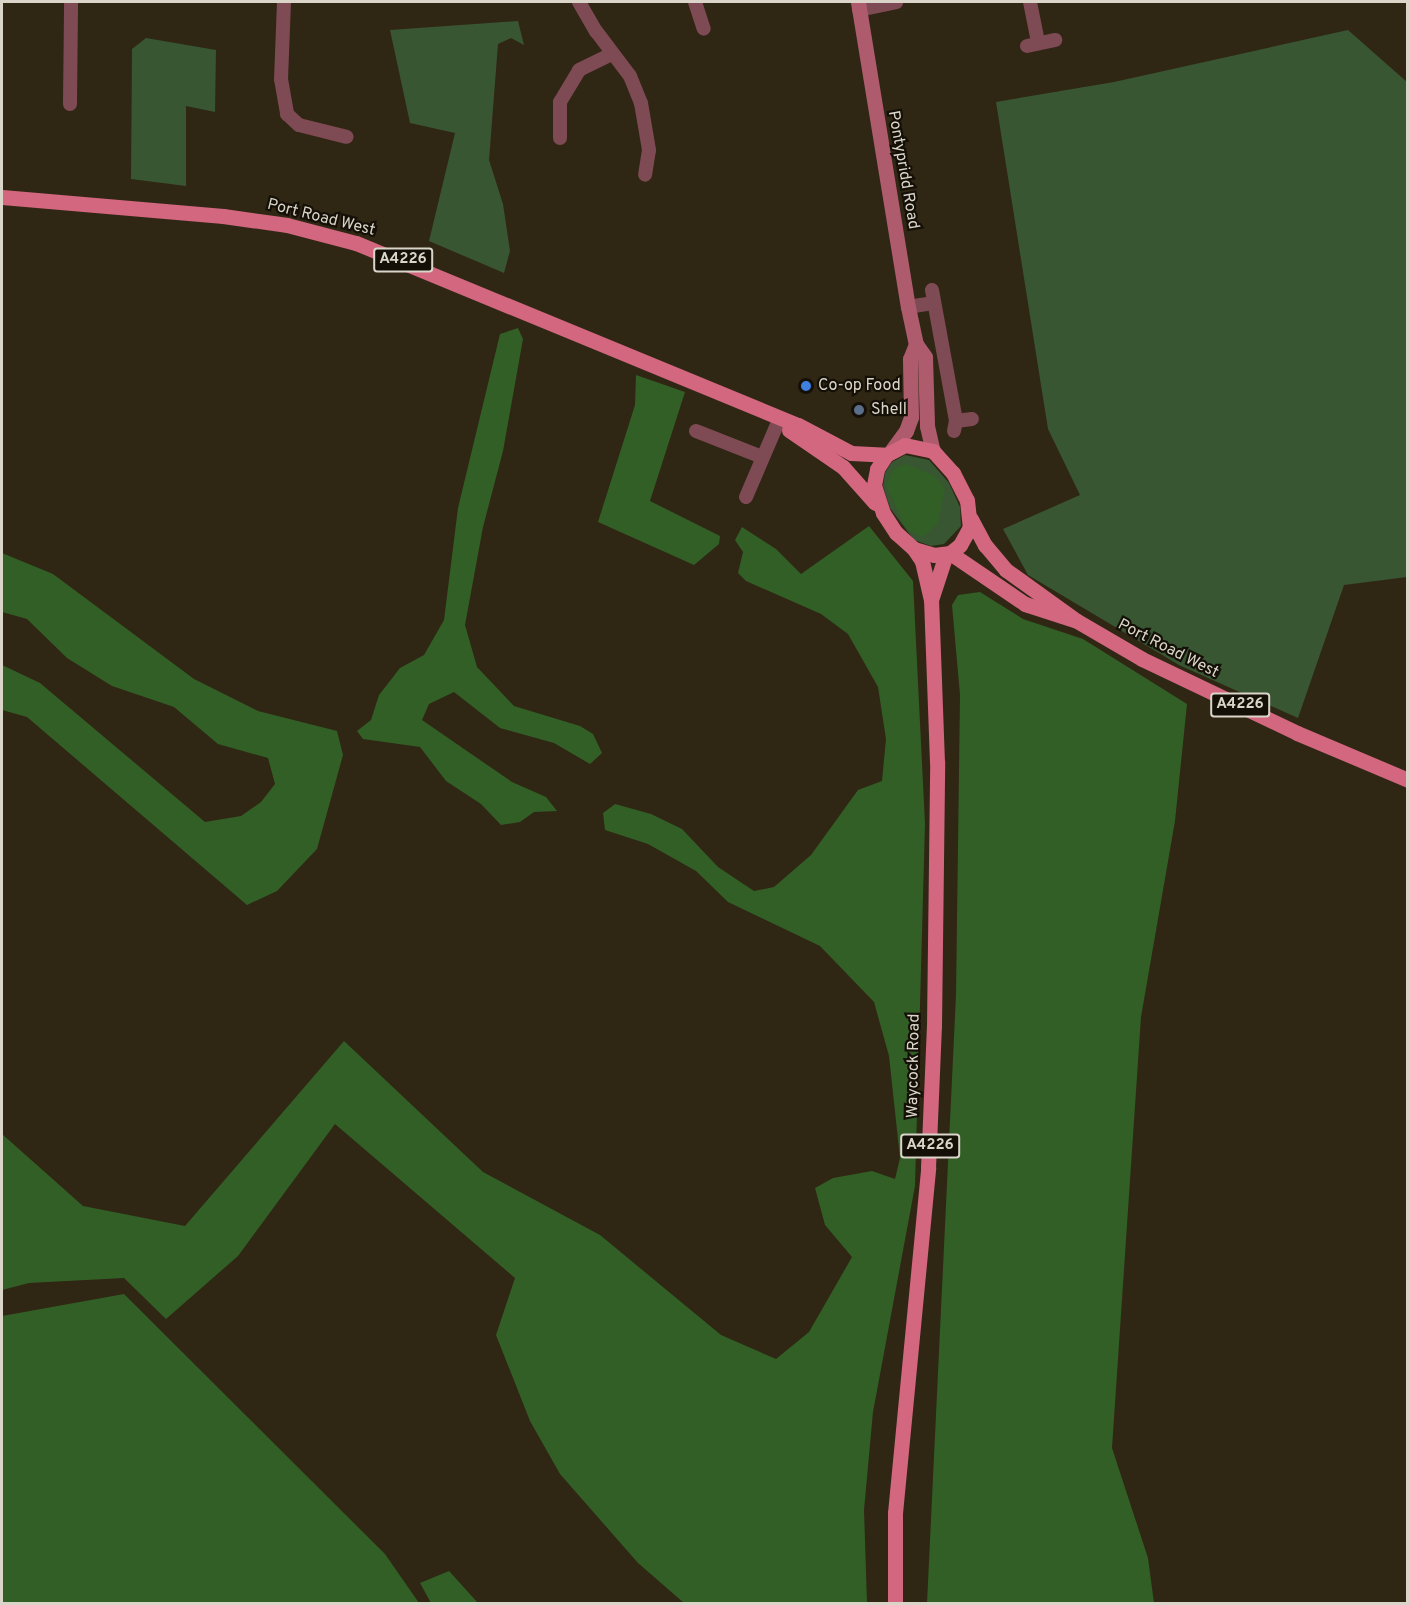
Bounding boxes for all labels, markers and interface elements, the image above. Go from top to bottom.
street label: Pontypridd Road [883,109,923,231]
street label: Port Road West [265,195,377,241]
road number: A4226 [373,248,433,272]
place label: Co-op Food [818,376,901,396]
marker: Co-op Food [799,379,813,393]
place label: Shell [871,400,907,420]
marker: Shell [852,403,866,417]
street label: Port Road West [1114,615,1222,683]
road number: A4226 [1210,693,1270,717]
street label: Waycock Road [903,1014,925,1118]
road number: A4226 [900,1134,960,1158]

